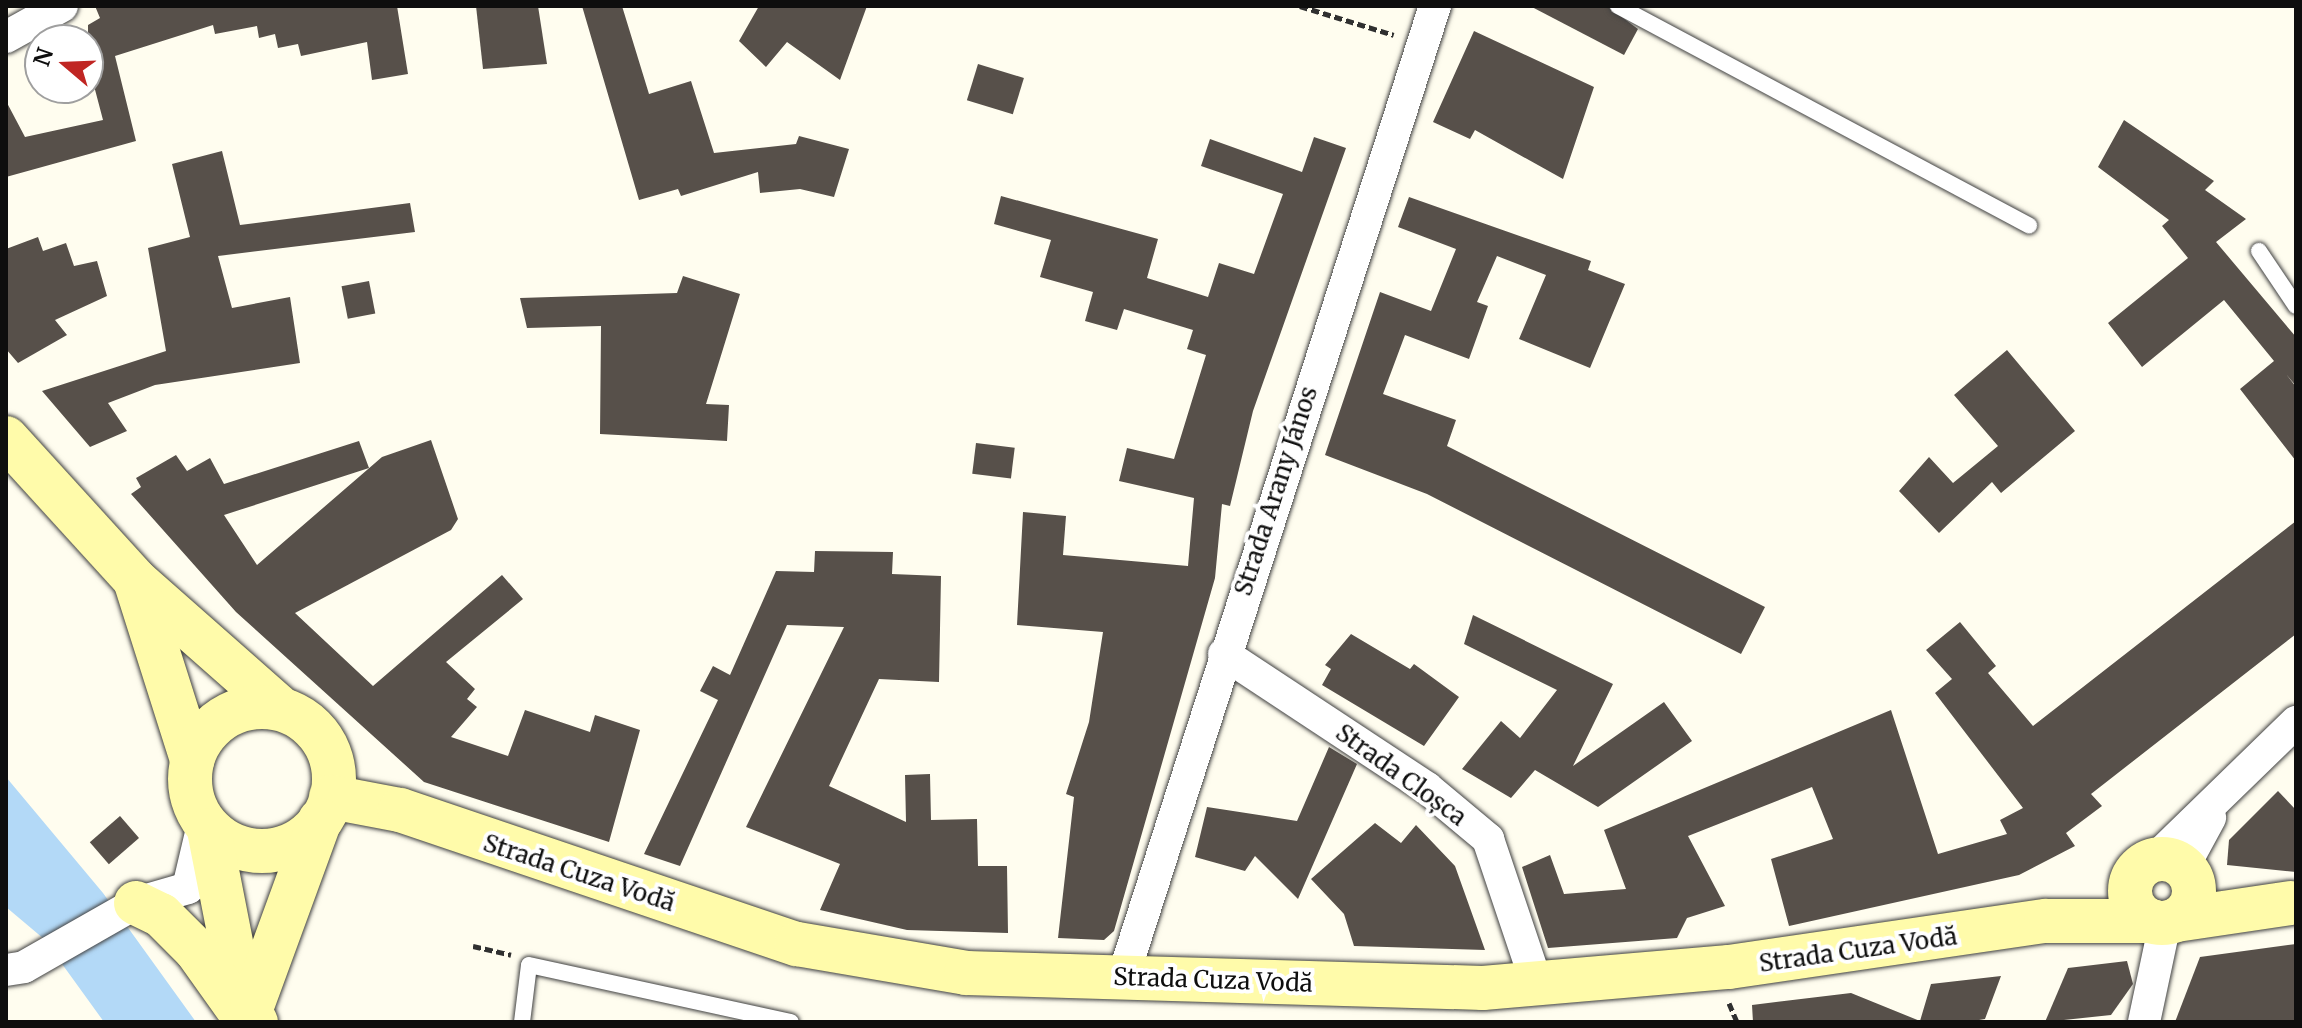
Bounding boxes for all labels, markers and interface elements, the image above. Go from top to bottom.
north arrow [24,24,104,104]
text: N [27,44,59,70]
street label: Strada Arany János [1229,383,1323,599]
street label: Strada Cloșca [1330,718,1472,832]
street label: Strada Cuza Vodă [480,828,678,918]
street label: Strada Cuza Vodă [1757,922,1959,978]
street label: Strada Cuza Vodă [1113,962,1313,998]

